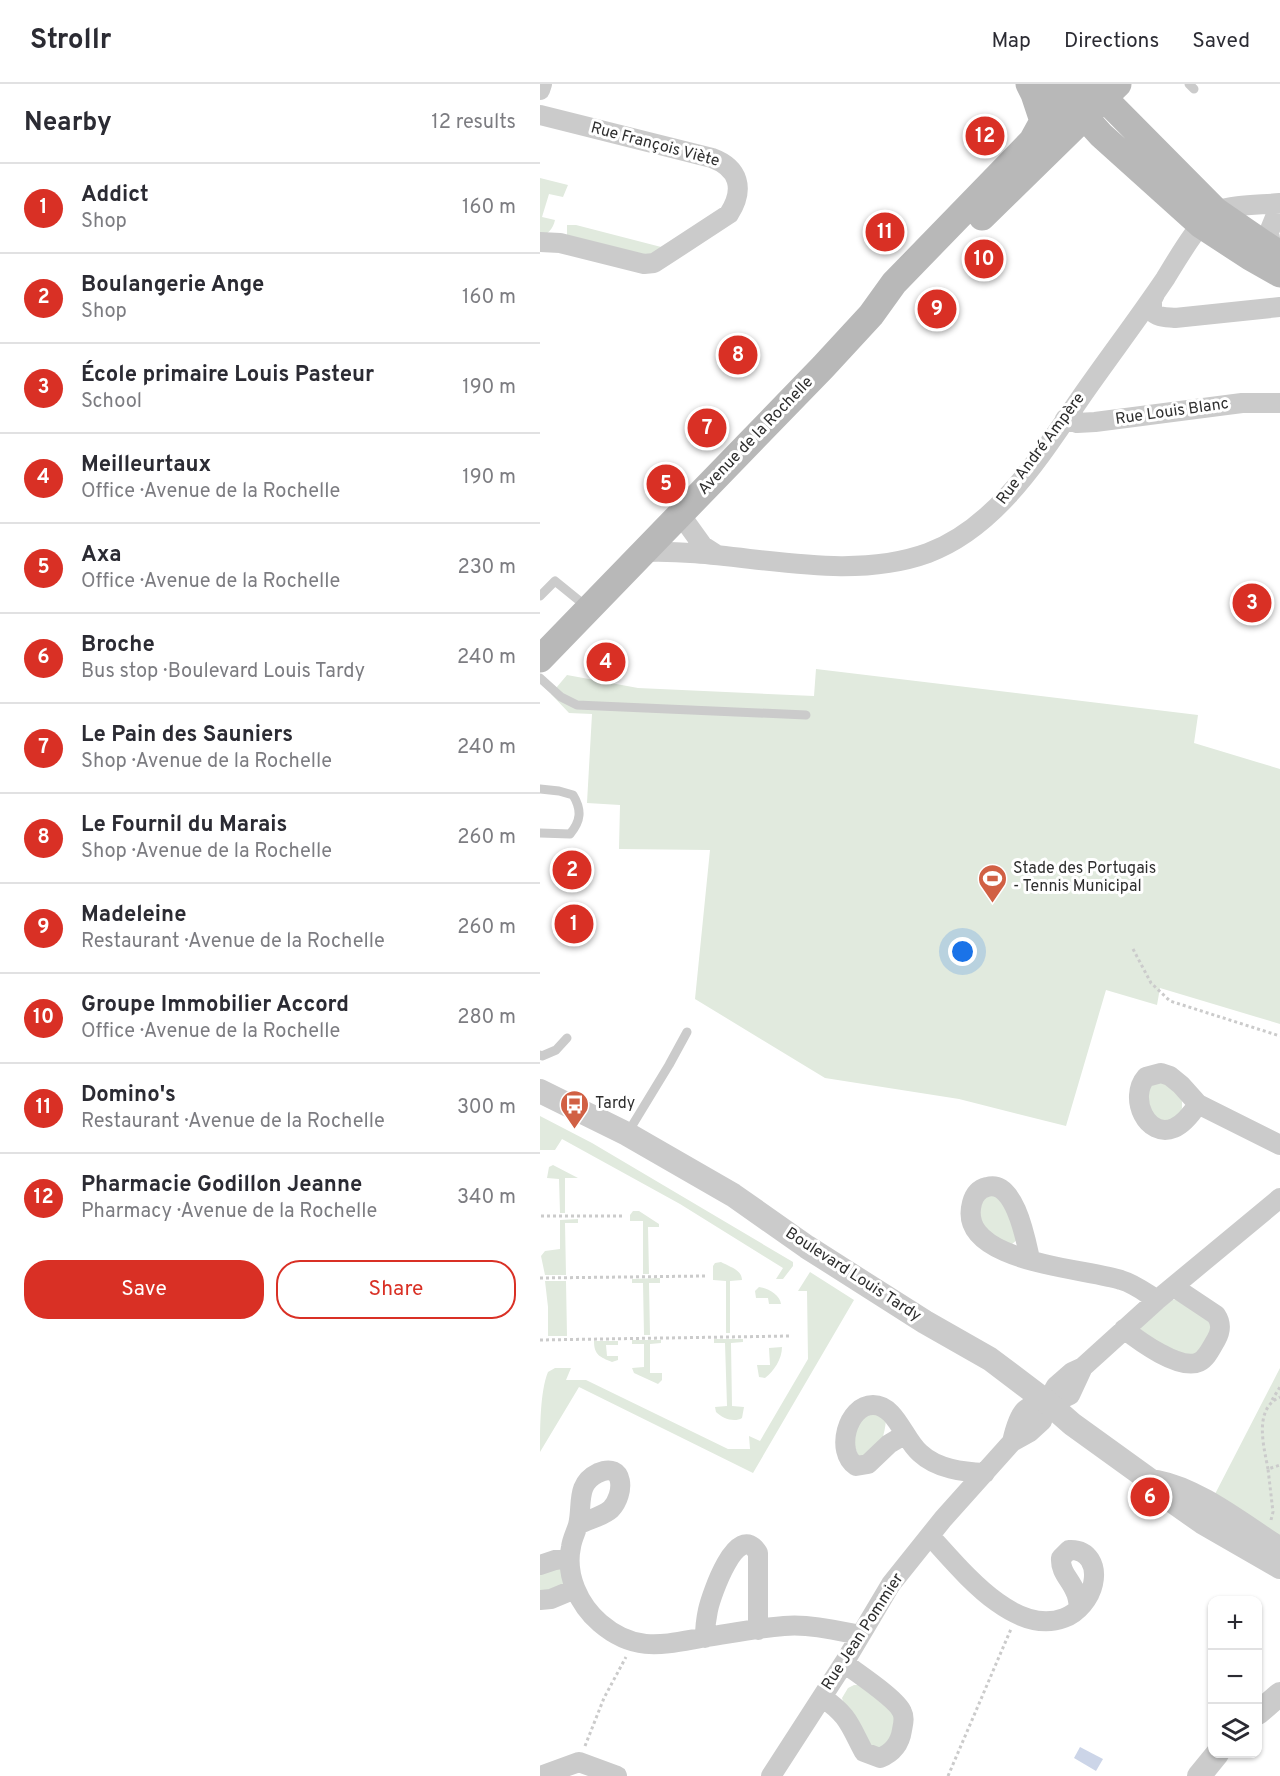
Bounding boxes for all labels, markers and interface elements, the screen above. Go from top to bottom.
text: Strollr [30,23,112,59]
text: Map [991,28,1031,55]
text: Directions [1064,28,1159,55]
text: Saved [1192,28,1250,55]
text: Nearby [24,107,112,140]
text: 12 results [431,110,516,136]
pin: 12 [966,113,1004,158]
street label: Rue François Viète [588,118,722,172]
text: Addict [81,182,149,209]
text: 1 [40,195,48,221]
text: 160 m [462,195,516,221]
text: Shop [81,209,127,235]
pin: 11 [866,210,904,254]
pin: 10 [964,236,1004,282]
text: Boulangerie Ange [81,272,264,299]
text: 2 [37,285,50,311]
text: 160 m [462,285,516,311]
pin: 9 [918,286,956,332]
text: Shop [81,299,127,325]
pin: 8 [718,332,758,378]
text: École primaire Louis Pasteur [81,362,374,389]
street label: Avenue de la Rochelle [694,372,818,500]
text: 3 [38,375,50,401]
text: 190 m [462,375,516,401]
text: School [81,389,142,415]
street label: Rue André Ampère [992,389,1090,509]
street label: Rue Louis Blanc [1114,394,1230,430]
pin: 7 [688,406,726,450]
text: Meilleurtaux [81,452,211,479]
pin: 5 [646,462,686,506]
text: 4 [37,465,50,491]
text: 190 m [462,465,516,491]
text: Office · Avenue de la Rochelle [81,479,340,505]
text: Axa [81,542,121,569]
text: 5 [37,555,50,581]
text: 230 m [457,555,516,581]
text: Office · Avenue de la Rochelle [81,569,340,595]
pin: 3 [1232,580,1272,626]
text: Broche [81,632,155,659]
pin: 4 [586,640,626,684]
text: 6 [37,645,50,671]
text: 240 m [457,645,516,671]
text: Bus stop · Boulevard Louis Tardy [81,659,365,685]
text: Le Pain des Sauniers [81,722,293,749]
text: 7 [38,735,49,761]
text: 240 m [457,735,516,761]
text: Shop · Avenue de la Rochelle [81,749,332,775]
text: Le Fournil du Marais [81,812,287,839]
text: 8 [37,825,50,851]
text: 260 m [457,825,516,851]
text: Shop · Avenue de la Rochelle [81,839,332,865]
pin: 2 [552,848,591,892]
place label: Stade des Portugais - Tennis Municipal [1013,859,1156,897]
sports icon: Stade des Portugais - Tennis Municipal [976,862,1008,904]
text: Madeleine [81,902,186,929]
pin: 1 [555,902,594,946]
text: 9 [37,915,50,941]
text: 260 m [457,915,516,941]
text: Restaurant · Avenue de la Rochelle [81,929,385,955]
your location [948,937,977,966]
text: Groupe Immobilier Accord [81,992,349,1019]
text: 10 [33,1005,54,1031]
text: 280 m [457,1005,516,1031]
text: Office · Avenue de la Rochelle [81,1019,340,1045]
text: Domino's [81,1082,176,1109]
bus stop icon: Tardy [558,1088,590,1130]
place label: Tardy [595,1094,635,1114]
text: 11 [36,1095,52,1121]
text: 300 m [457,1095,516,1121]
text: Restaurant · Avenue de la Rochelle [81,1109,385,1135]
text: Pharmacie Godillon Jeanne [81,1172,362,1199]
text: 12 [33,1185,54,1211]
text: 340 m [457,1185,516,1211]
text: Pharmacy · Avenue de la Rochelle [81,1199,377,1225]
street label: Boulevard Louis Tardy [781,1224,925,1326]
button: Save [24,1260,264,1319]
button: Share [276,1260,516,1319]
pin: 6 [1130,1474,1170,1520]
street label: Rue Jean Pommier [818,1570,908,1694]
map controls [1208,1596,1262,1758]
button: + [1208,1596,1262,1650]
button: − [1208,1650,1262,1704]
button: layers [1208,1704,1262,1758]

